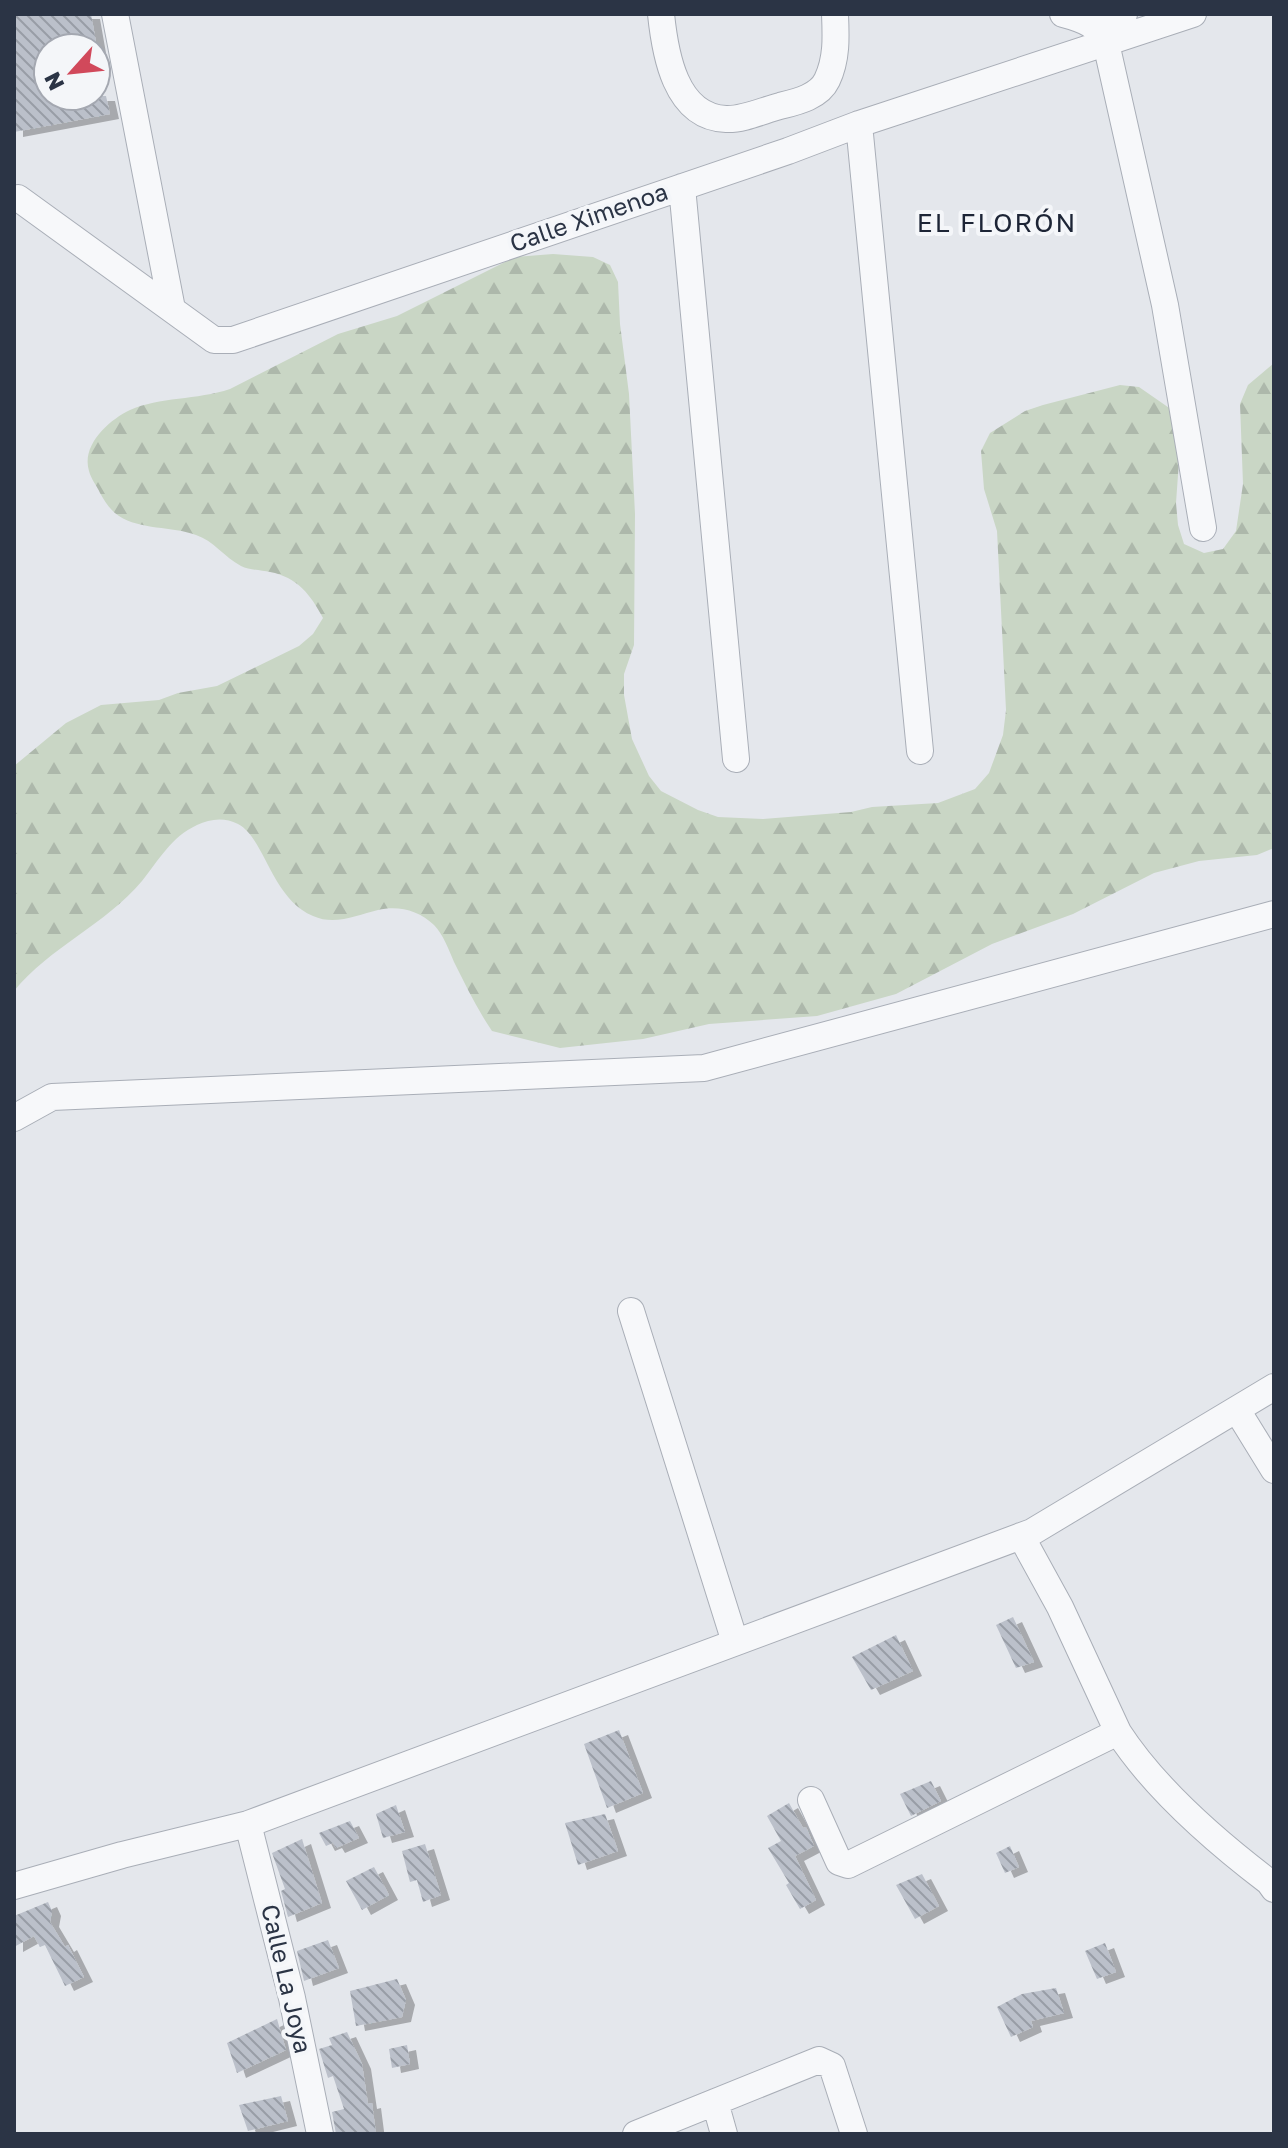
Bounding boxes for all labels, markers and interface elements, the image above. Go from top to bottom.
north arrow [32,32,112,112]
text: N [38,68,70,95]
street label: Calle Ximenoa [506,176,671,257]
district label: EL FLORÓN [917,207,1077,238]
street label: Calle La Joya [256,1901,319,2056]

